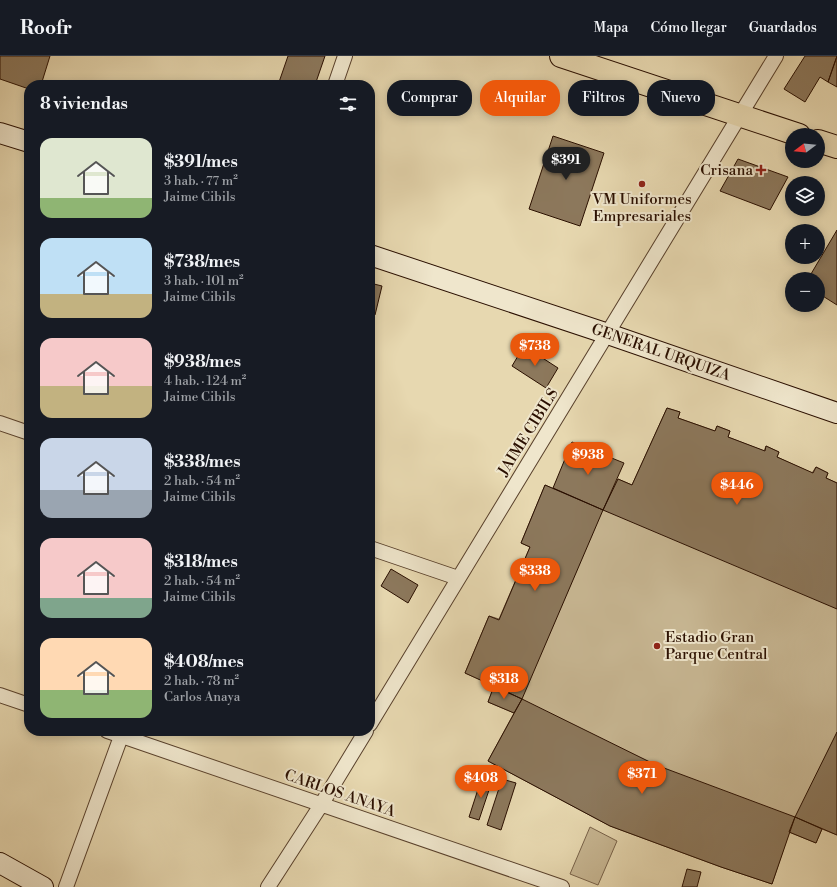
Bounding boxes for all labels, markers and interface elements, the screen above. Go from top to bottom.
text: Roofr [20,16,72,40]
text: Mapa [594,19,628,37]
text: Cómo llegar [650,19,727,37]
text: Guardados [749,19,817,37]
chip: Comprar [387,80,472,116]
chip: Alquilar [480,80,560,116]
chip: Filtros [568,80,639,116]
chip: Nuevo [647,80,715,116]
text: 8 viviendas [40,93,128,115]
icon: filters [337,93,359,115]
north arrow [785,128,825,168]
map controls [785,128,825,312]
pin: $391 [542,147,590,181]
text: $391/mes [164,151,238,173]
text: $391 [551,152,581,168]
icon: home [72,154,120,202]
place label: Crisana [700,161,753,180]
marker: Crisana [756,165,766,175]
text: 3 hab. · 77 m² [164,173,238,189]
button: layers [785,176,825,216]
marker: VM Uniformes Empresariales [637,179,647,189]
text: Jaime Cibils [164,189,235,205]
place label: VM Uniformes Empresariales [591,190,692,226]
button: + [785,224,825,264]
text: $738/mes [164,251,240,273]
icon: home [72,254,120,302]
button: − [785,272,825,312]
text: 3 hab. · 101 m² [164,273,244,289]
text: Jaime Cibils [164,289,235,305]
street label: GENERAL URQUIZA [589,320,734,385]
pin: $738 [511,333,559,367]
text: $738 [519,338,551,354]
text: $938/mes [164,351,241,373]
icon: home [72,354,120,402]
text: 4 hab. · 124 m² [164,373,246,389]
street label: JAIME CIBILS [493,385,563,480]
text: Jaime Cibils [164,389,235,405]
pin: $938 [564,442,612,476]
text: $938 [572,447,604,463]
text: $338/mes [164,451,241,473]
icon: home [72,454,120,502]
pin: $446 [713,472,761,506]
text: 2 hab. · 54 m² [164,473,240,489]
text: $446 [720,477,754,493]
text: Jaime Cibils [164,489,235,505]
text: $318/mes [164,551,238,573]
icon: home [72,554,120,602]
pin: $338 [511,558,559,592]
text: $338 [519,563,551,579]
text: 2 hab. · 54 m² [164,573,240,589]
text: Jaime Cibils [164,589,235,605]
place label: Estadio Gran Parque Central [665,628,768,664]
marker: Estadio Gran Parque Central [652,641,662,651]
text: $408/mes [164,651,244,673]
icon: home [72,654,120,702]
pin: $318 [480,666,528,700]
text: $318 [489,671,519,687]
text: 2 hab. · 78 m² [164,673,239,689]
text: Carlos Anaya [164,689,240,705]
pin: $371 [618,761,666,795]
pin: $408 [457,765,505,799]
street label: CARLOS ANAYA [282,766,398,822]
text: $371 [627,766,657,782]
text: $408 [464,770,498,786]

